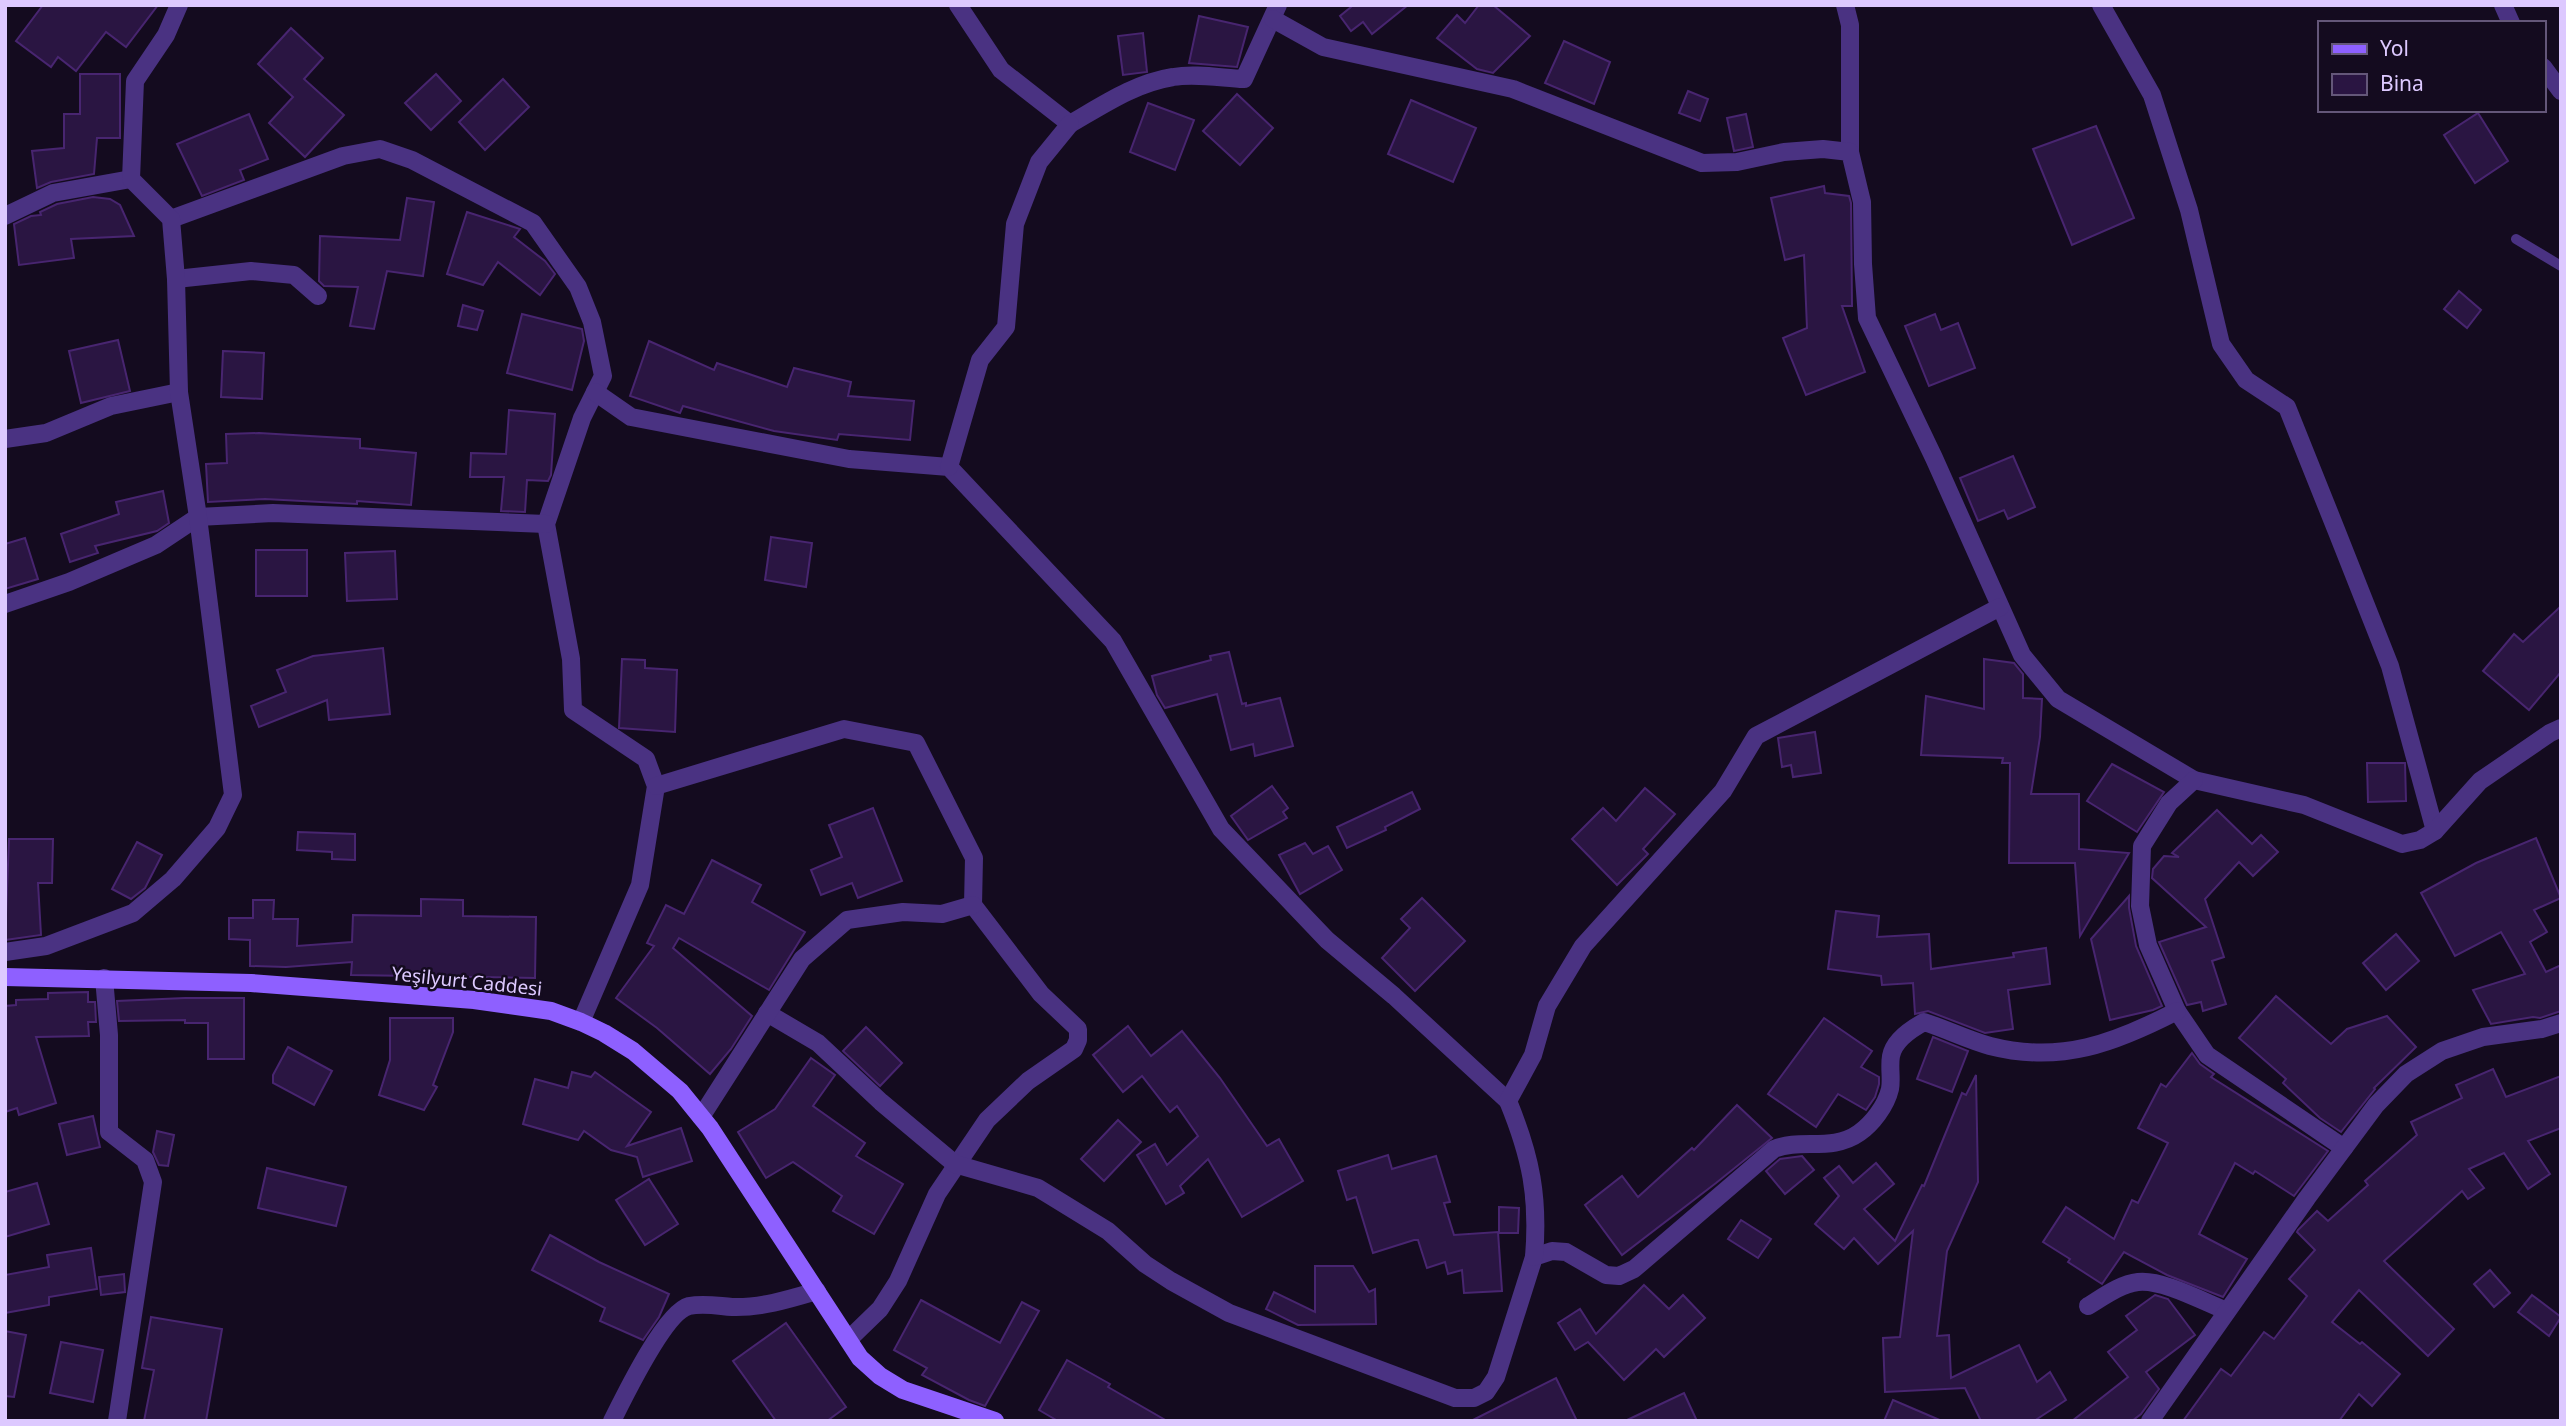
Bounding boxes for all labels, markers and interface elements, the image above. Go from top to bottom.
legend [2318,21,2545,112]
text: Yol [2380,34,2409,62]
text: Bina [2380,69,2424,97]
street label: Yeşilyurt Caddesi [390,960,544,1002]

